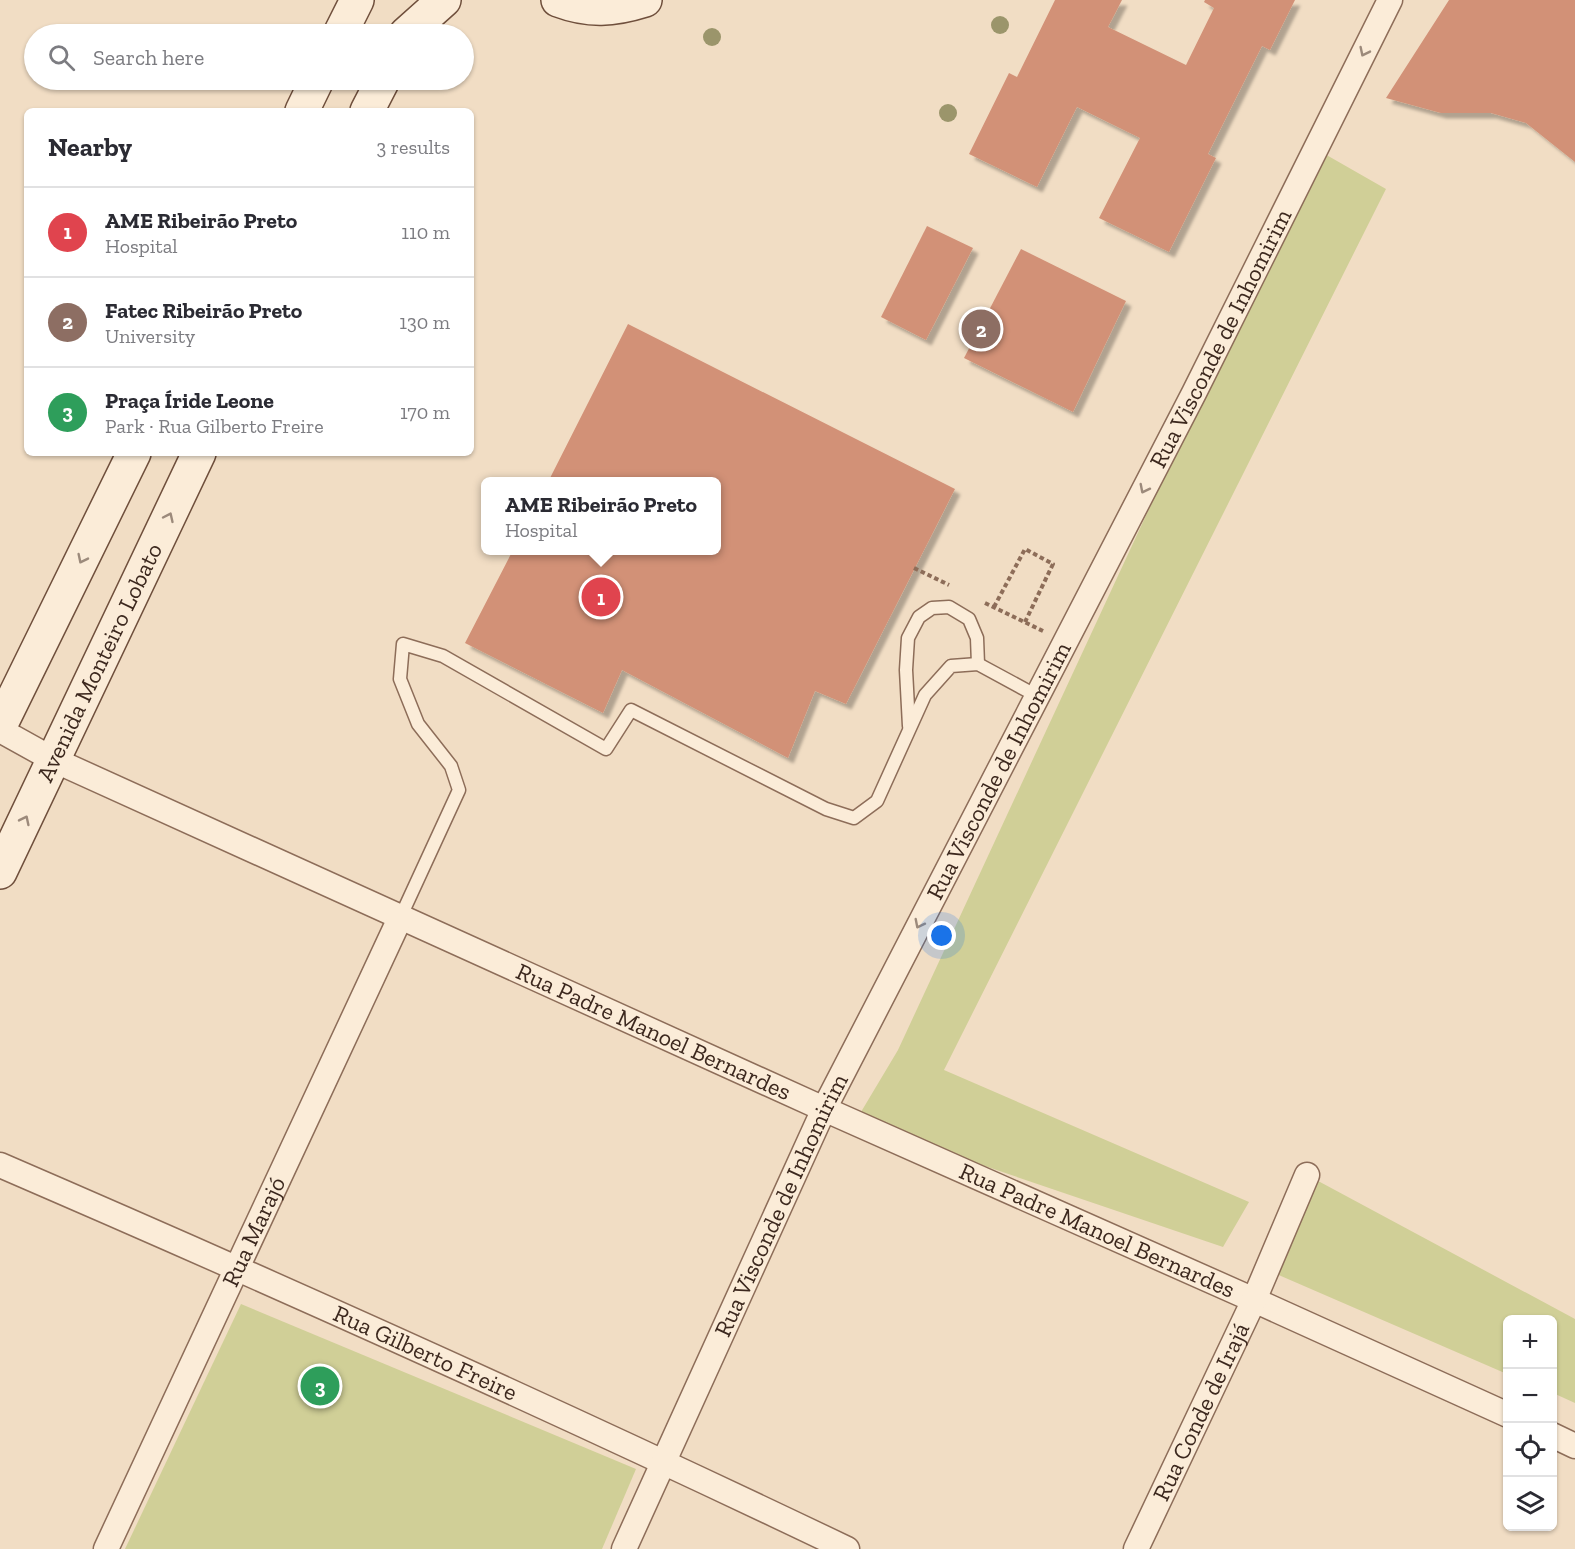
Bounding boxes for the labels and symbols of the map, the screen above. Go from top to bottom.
one-way arrow [1359,46,1371,57]
street label: Rua Visconde de Inhomirim [1143,204,1298,473]
pin: 2 [962,306,1000,352]
one-way arrow [1140,483,1151,494]
one-way arrow [162,512,174,523]
street label: Avenida Monteiro Lobato [30,538,168,786]
one-way arrow [78,553,89,563]
pin: 1 [582,574,620,620]
street label: Rua Visconde de Inhomirim [920,637,1077,904]
one-way arrow [18,815,30,826]
one-way arrow [915,917,926,928]
your location [927,921,956,950]
street label: Rua Padre Manoel Bernardes [512,956,796,1106]
street label: Rua Visconde de Inhomirim [708,1068,854,1341]
street label: Rua Padre Manoel Bernardes [955,1156,1240,1304]
street label: Rua Marajó [215,1172,291,1291]
street label: Rua Gilberto Freire [329,1298,522,1407]
street label: Rua Conde de Irajá [1146,1317,1255,1505]
pin: 3 [300,1364,340,1408]

